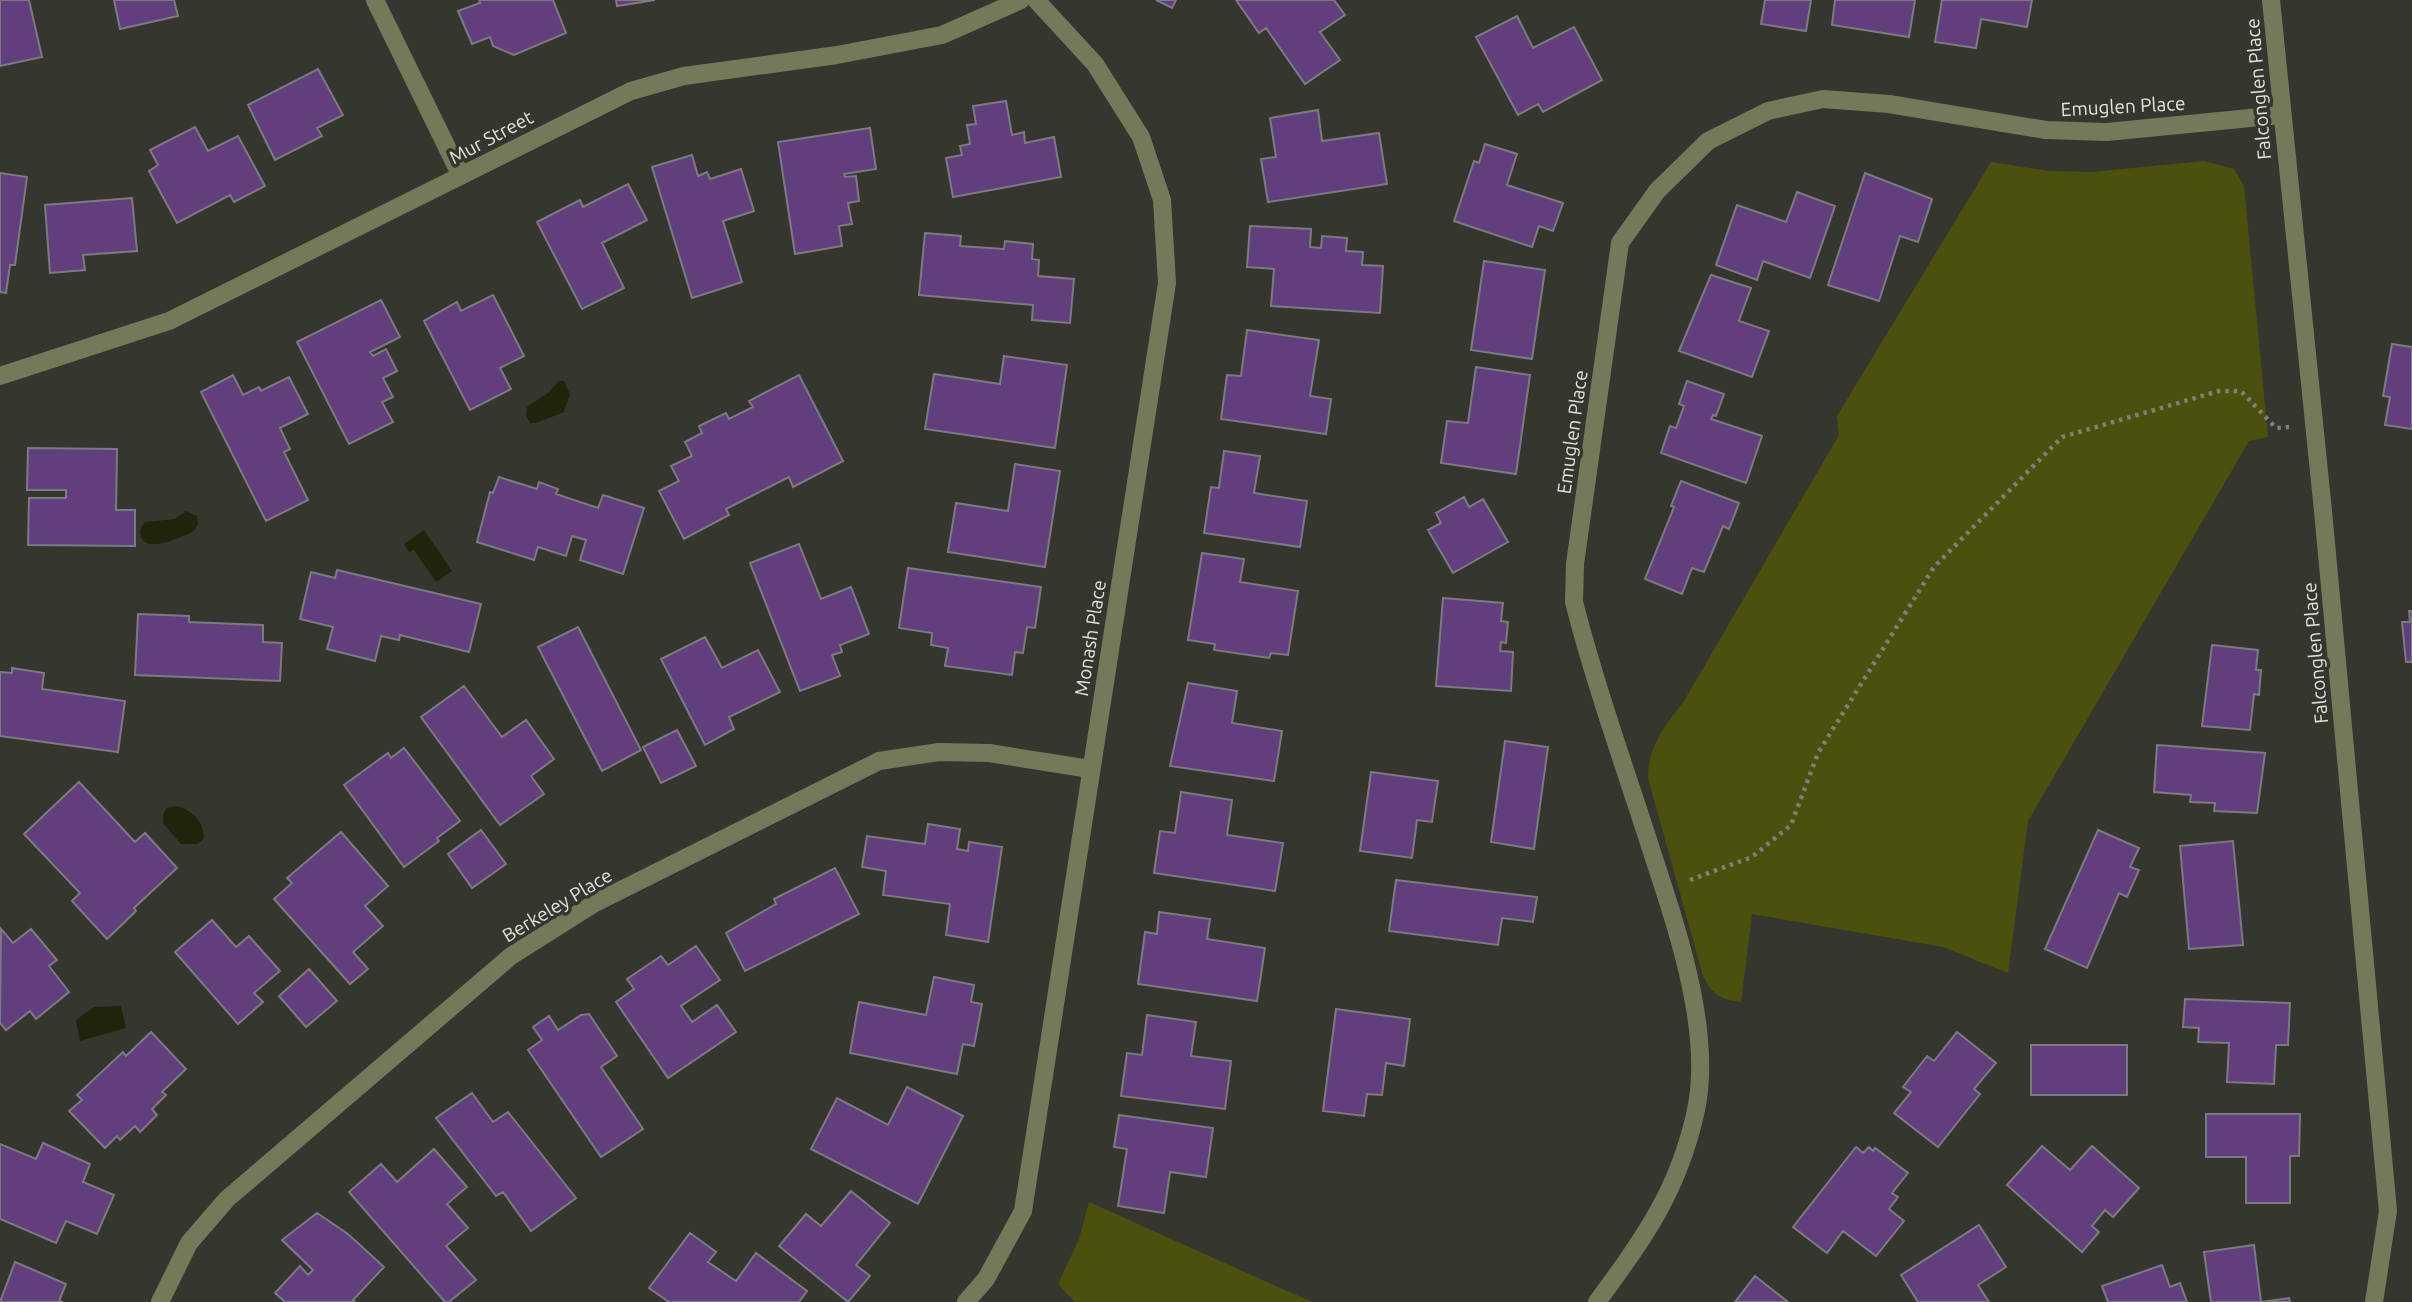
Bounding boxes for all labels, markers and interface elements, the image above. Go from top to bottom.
street label: Falconglen Place [2241,17,2275,161]
street label: Emuglen Place [2060,92,2186,120]
street label: Mur Street [445,105,537,168]
street label: Emuglen Place [1552,369,1592,495]
street label: Monash Place [1070,578,1110,698]
street label: Falconglen Place [2298,581,2332,725]
street label: Berkeley Place [498,864,616,946]

